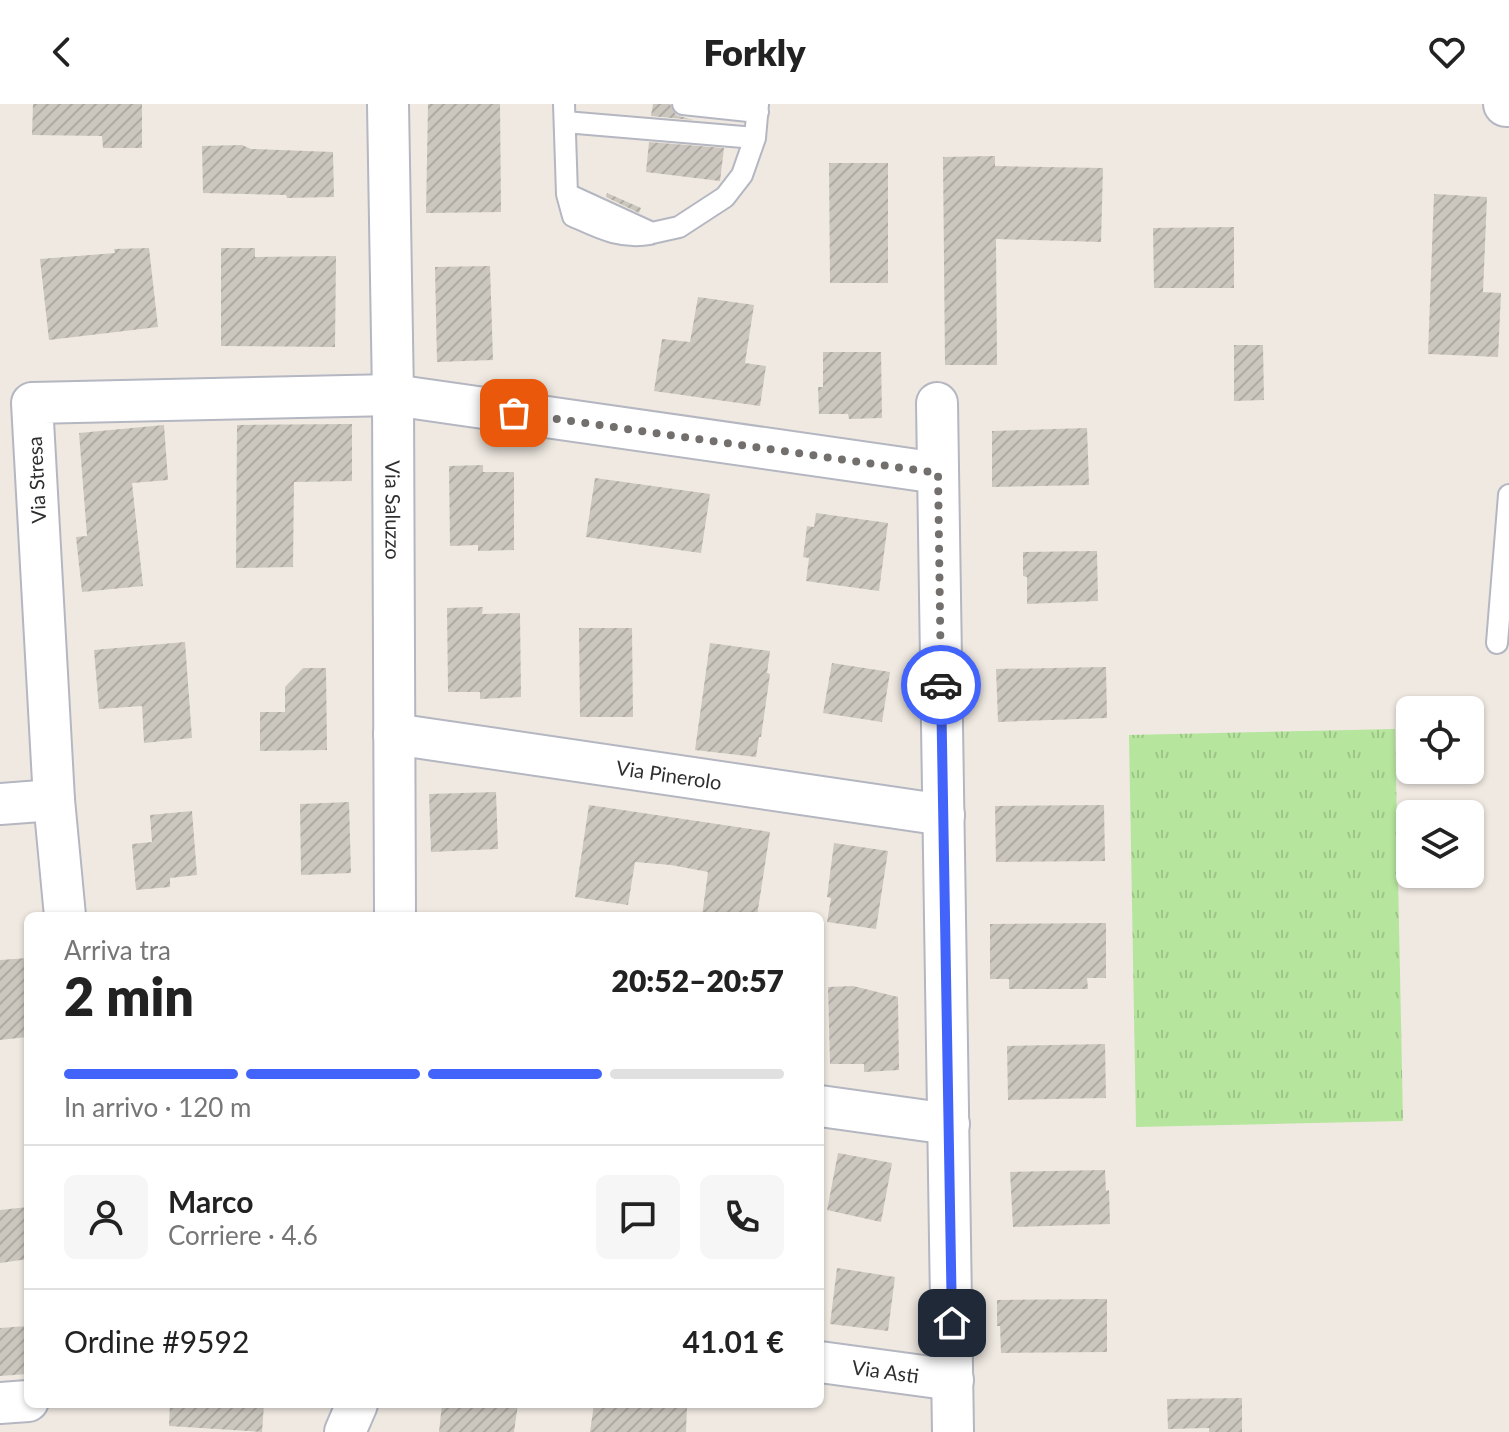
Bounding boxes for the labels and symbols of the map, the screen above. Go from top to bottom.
pin [480,379,548,447]
street label: Via Stresa [22,436,50,524]
street label: Via Saluzzo [381,460,406,560]
courier [901,645,981,725]
street label: Via Pinerolo [615,755,723,794]
pin [918,1289,986,1357]
street label: Via Asti [850,1354,920,1387]

